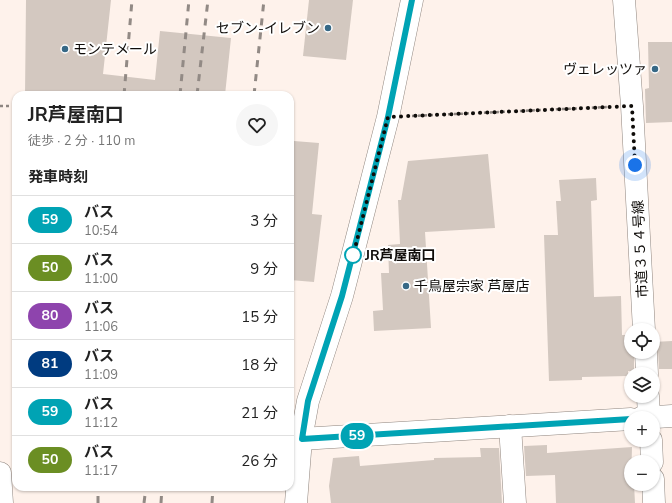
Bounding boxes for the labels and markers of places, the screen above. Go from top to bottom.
place label: セブン-イレブン [216,19,320,38]
marker: セブン-イレブン [323,23,333,33]
place label: モンテメール [73,40,157,59]
marker: モンテメール [60,44,70,54]
place label: ヴェレッツァ [563,60,647,79]
marker: ヴェレッツァ [650,64,660,74]
marker: JR芦屋南口 [344,246,362,264]
place label: JR芦屋南口 [364,246,436,265]
place label: 千鳥屋宗家 芦屋店 [414,277,530,296]
marker: 千鳥屋宗家 芦屋店 [401,281,411,291]

